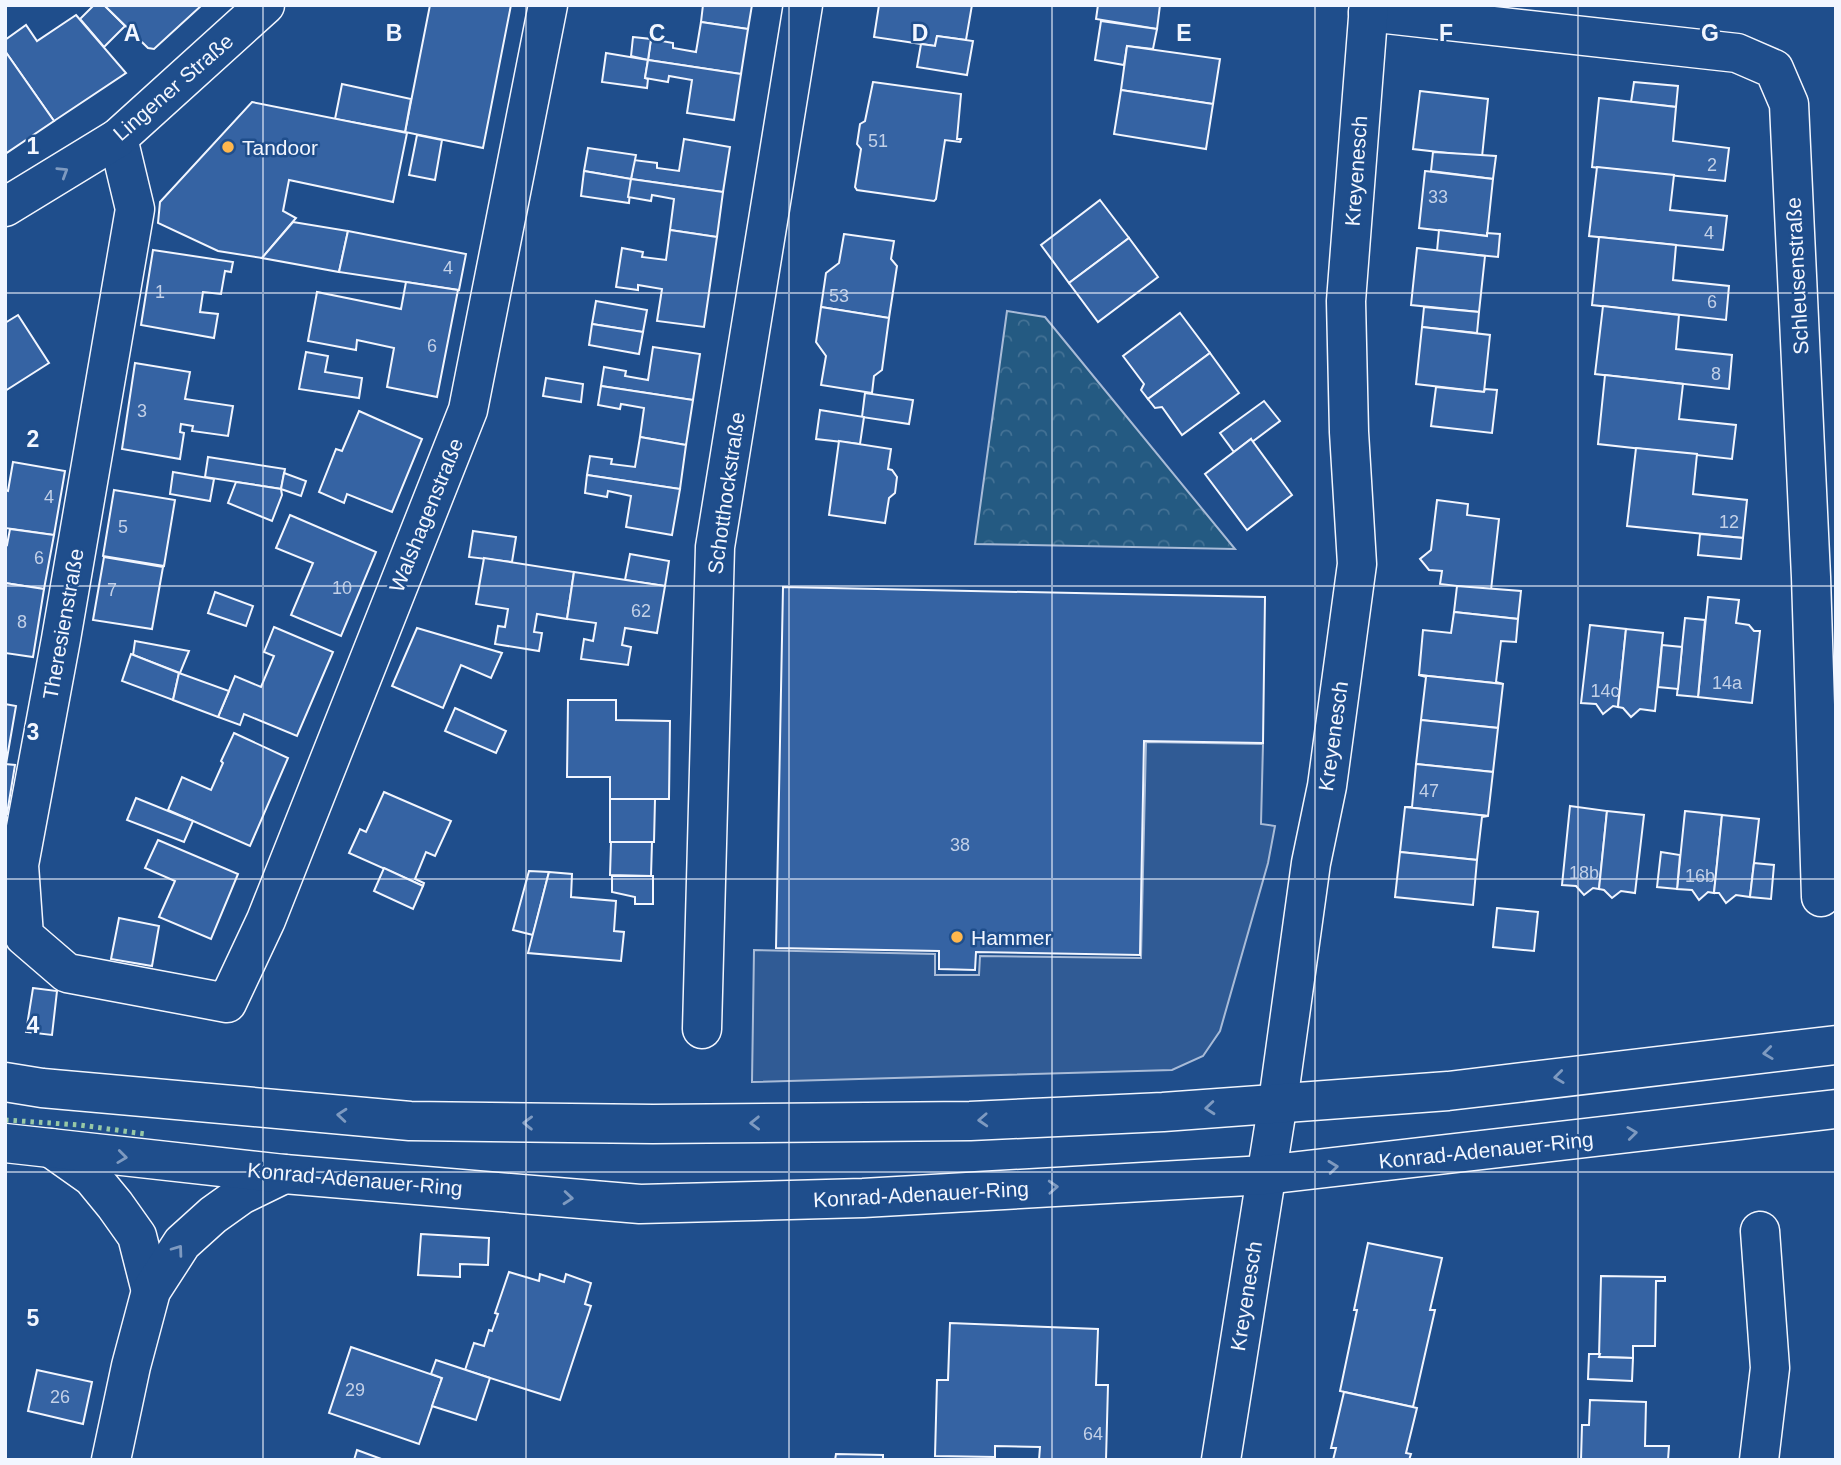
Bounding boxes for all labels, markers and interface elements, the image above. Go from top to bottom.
text: A [124,20,140,46]
text: B [386,20,402,46]
text: C [649,20,665,46]
text: D [912,20,928,46]
text: E [1176,20,1192,46]
text: F [1439,20,1453,46]
text: G [1701,20,1719,46]
street label: Lingener Straße [109,29,237,145]
street label: Kreyenesch [1341,115,1371,227]
house number: 51 [868,131,888,151]
text: 1 [27,133,40,159]
place label: Tandoor [242,136,318,159]
marker: Tandoor [220,139,236,155]
house number: 2 [1707,155,1717,175]
one-way arrow [56,167,69,180]
house number: 33 [1428,187,1448,207]
street label: Schleusenstraße [1781,197,1813,355]
house number: 4 [1704,223,1714,243]
house number: 4 [443,258,453,278]
house number: 1 [155,282,165,302]
house number: 53 [829,286,849,306]
house number: 6 [1707,292,1717,312]
house number: 6 [427,336,437,356]
house number: 8 [1711,364,1721,384]
house number: 3 [137,401,147,421]
street label: Schotthockstraße [703,410,749,576]
text: 2 [27,426,39,452]
street label: Walshagenstraße [385,435,467,595]
house number: 4 [44,487,54,507]
house number: 12 [1719,512,1739,532]
house number: 5 [118,517,128,537]
street label: Theresienstraße [38,547,88,701]
house number: 6 [34,548,44,568]
house number: 10 [332,578,352,598]
house number: 7 [107,580,117,600]
house number: 62 [631,601,651,621]
house number: 8 [17,612,27,632]
house number: 14a [1712,673,1743,693]
street label: Kreyenesch [1314,679,1352,793]
house number: 14c [1590,681,1620,701]
text: 3 [27,719,39,745]
house number: 47 [1419,781,1439,801]
house number: 38 [950,835,970,855]
house number: 18b [1569,863,1599,883]
house number: 16b [1685,866,1715,886]
place label: Hammer [971,926,1052,949]
marker: Hammer [949,929,965,945]
text: 4 [27,1012,40,1038]
one-way arrow [1762,1045,1774,1060]
one-way arrow [1553,1070,1564,1085]
one-way arrow [1204,1100,1215,1115]
one-way arrow [336,1108,347,1123]
one-way arrow [977,1113,988,1128]
one-way arrow [522,1115,532,1131]
one-way arrow [749,1115,760,1131]
one-way arrow [1627,1126,1638,1141]
street label: Konrad-Adenauer-Ring [1377,1127,1595,1173]
one-way arrow [116,1149,128,1164]
street label: Konrad-Adenauer-Ring [246,1158,464,1200]
one-way arrow [1328,1160,1339,1175]
street label: Konrad-Adenauer-Ring [813,1177,1029,1211]
one-way arrow [1048,1180,1059,1195]
one-way arrow [563,1190,574,1205]
street label: Kreyenesch [1226,1239,1266,1353]
one-way arrow [170,1245,183,1258]
text: 5 [27,1305,40,1331]
house number: 29 [345,1380,365,1400]
house number: 26 [50,1387,70,1407]
house number: 64 [1083,1424,1103,1444]

